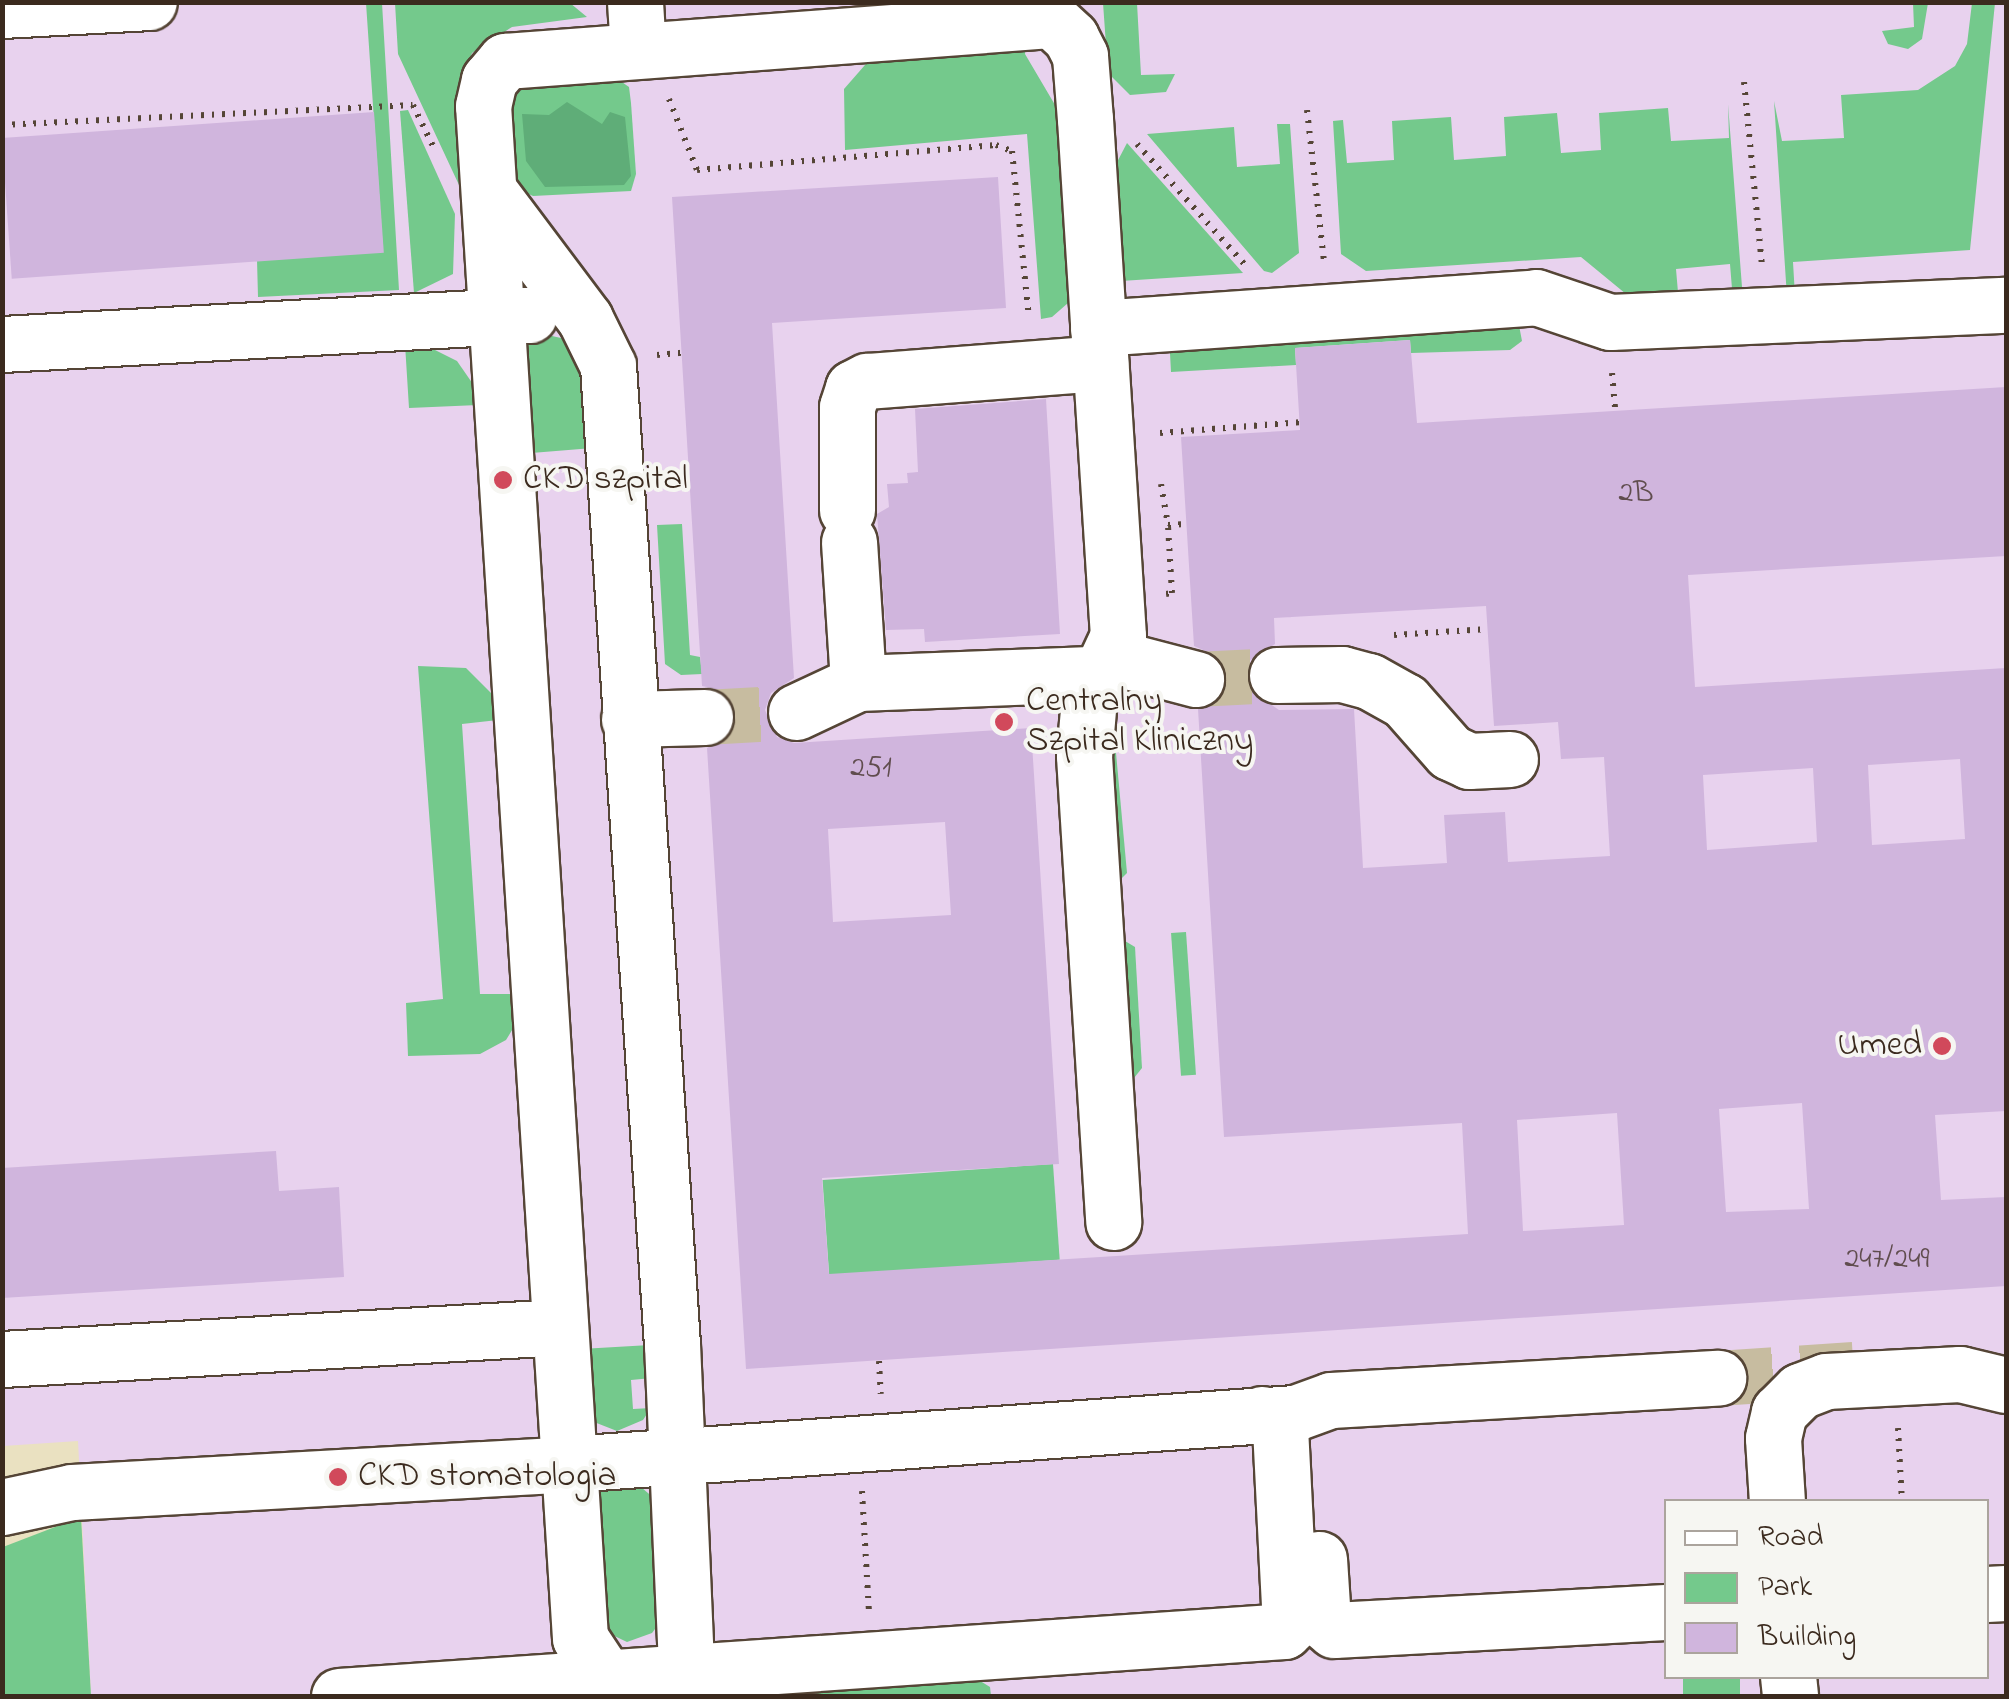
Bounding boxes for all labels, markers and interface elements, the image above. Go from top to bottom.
place label: CKD szpital [523,459,688,501]
marker: CKD szpital [492,469,514,491]
house number: 2B [1618,476,1654,512]
place label: Centralny Szpital Kliniczny [1026,681,1253,763]
marker: Centralny Szpital Kliniczny [991,709,1017,735]
house number: 251 [850,751,892,787]
place label: Umed [1837,1025,1922,1067]
marker: Umed [1931,1035,1953,1057]
house number: 247/249 [1844,1242,1930,1278]
place label: CKD stomatologia [358,1456,616,1498]
marker: CKD stomatologia [327,1466,349,1488]
legend [1664,1499,1989,1679]
text: Road [1758,1516,1823,1560]
text: Park [1758,1566,1812,1610]
text: Building [1758,1616,1856,1660]

